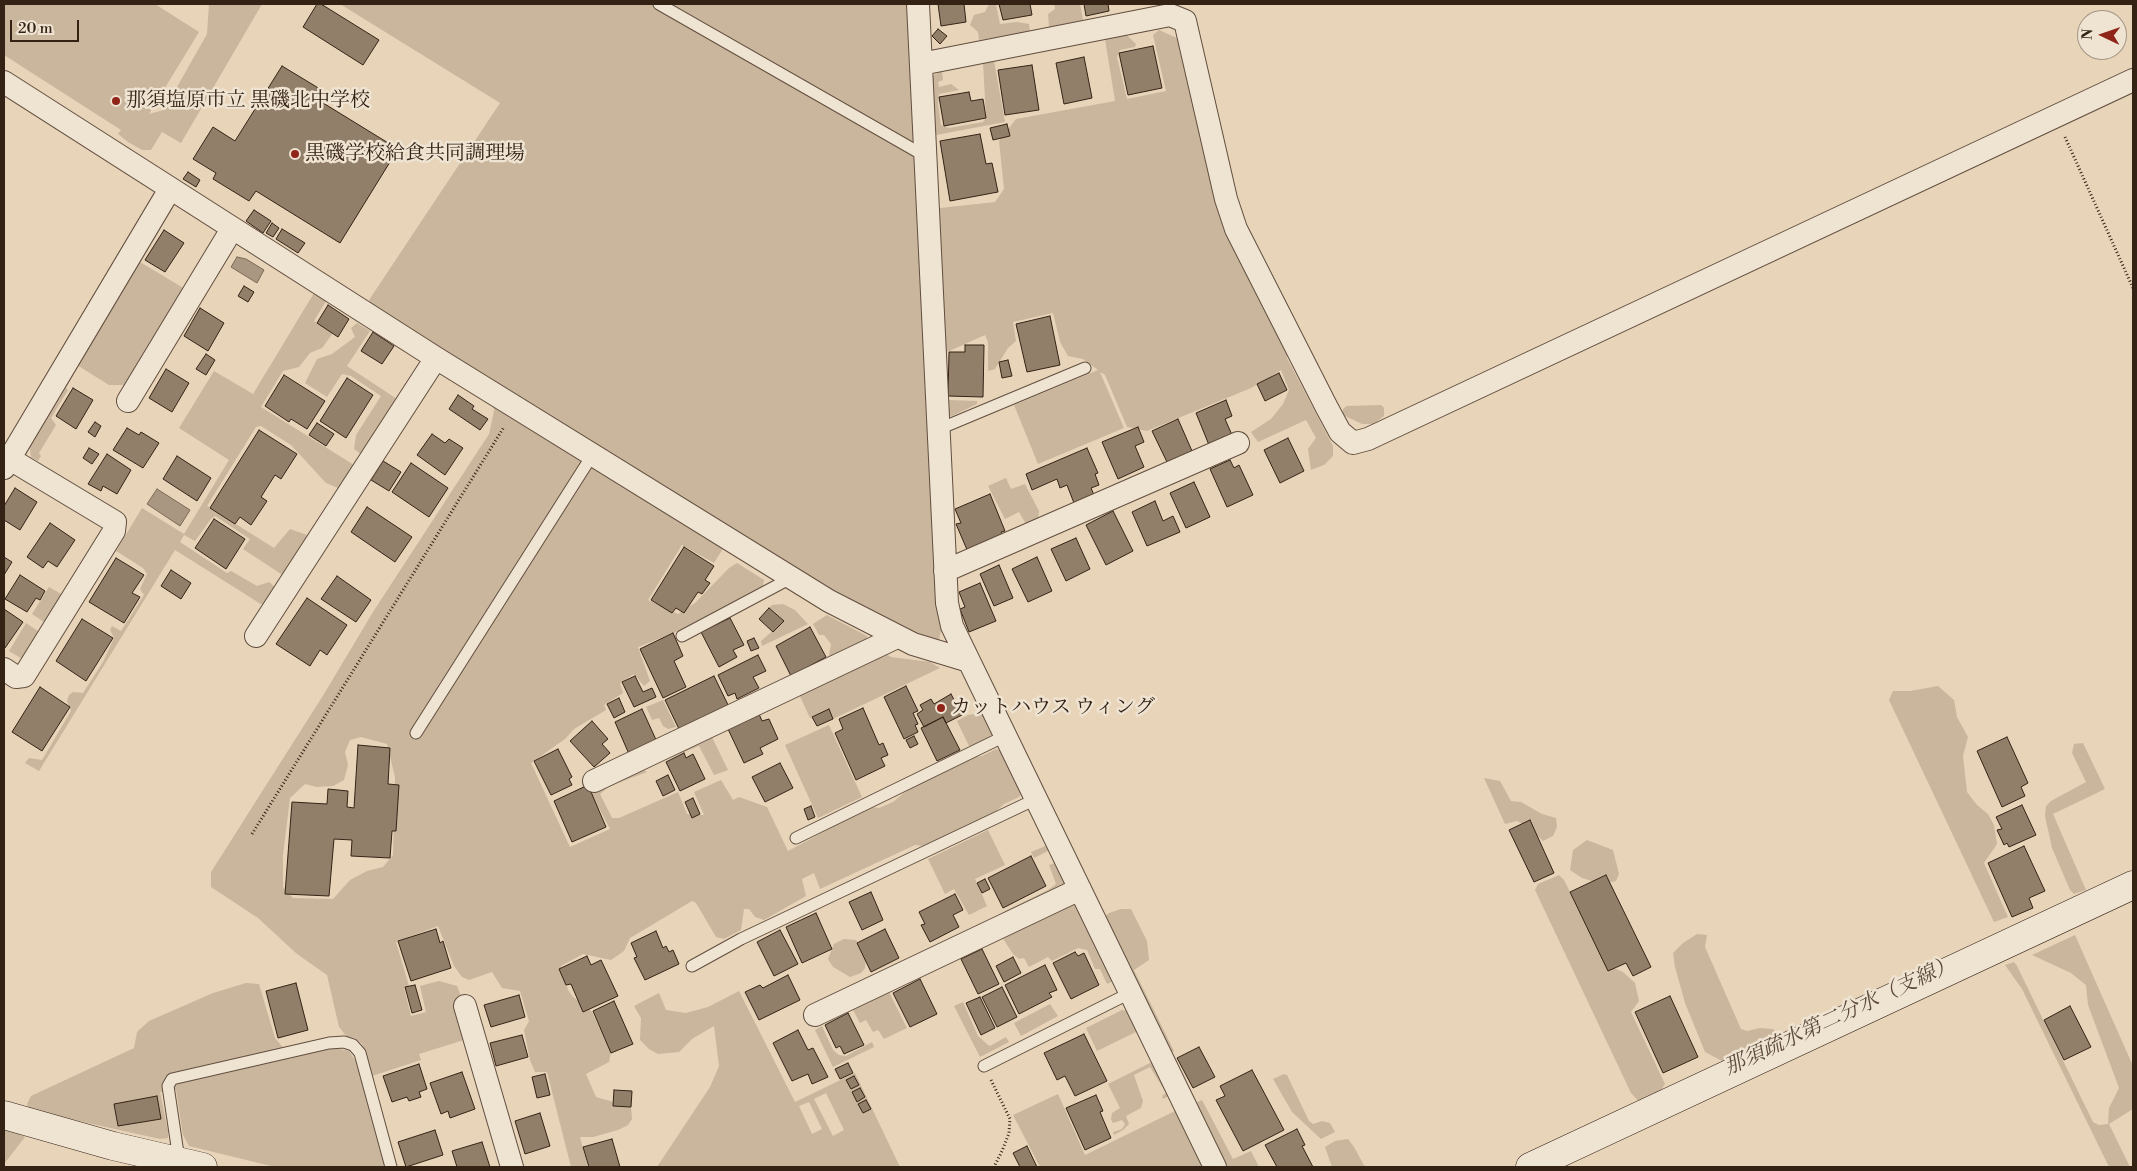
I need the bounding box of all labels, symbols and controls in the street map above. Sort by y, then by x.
scale bar [12,10,81,42]
north arrow [2077,10,2127,60]
text: 20 m [18,19,53,38]
text: N [2079,28,2097,40]
place label: 那須塩原市立 黒磯北中学校 [126,89,370,113]
marker: 那須塩原市立 黒磯北中学校 [110,95,122,107]
place label: 黒磯学校給食共同調理場 [305,142,525,166]
marker: 黒磯学校給食共同調理場 [289,148,301,160]
place label: カットハウス ウィング [951,696,1155,720]
marker: カットハウス ウィング [935,702,947,714]
water label: 那須疏水第二分水（支線） [1720,952,1960,1082]

